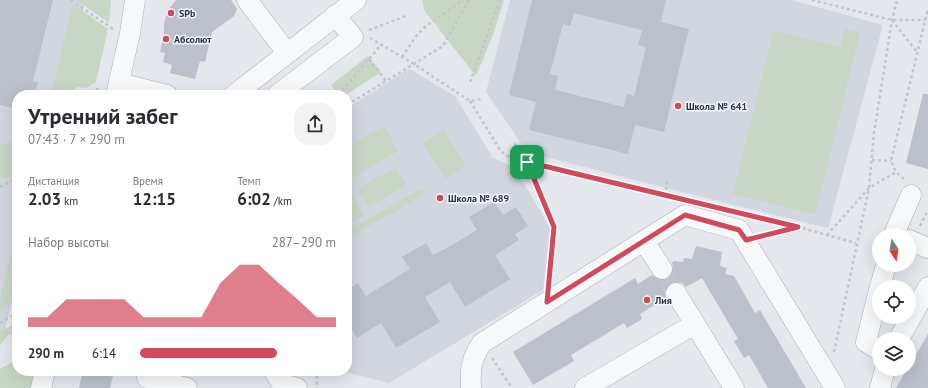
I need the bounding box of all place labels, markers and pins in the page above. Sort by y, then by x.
place label: SPb [179,7,196,20]
marker: SPb [166,8,176,18]
place label: Абсолют [174,33,212,46]
marker: Абсолют [161,34,171,44]
place label: Школа № 641 [686,100,747,113]
marker: Школа № 641 [673,101,683,111]
pin [510,145,544,179]
place label: Школа № 689 [448,192,510,205]
marker: Школа № 689 [435,193,445,203]
place label: Лия [654,294,672,307]
marker: Лия [642,295,652,305]

